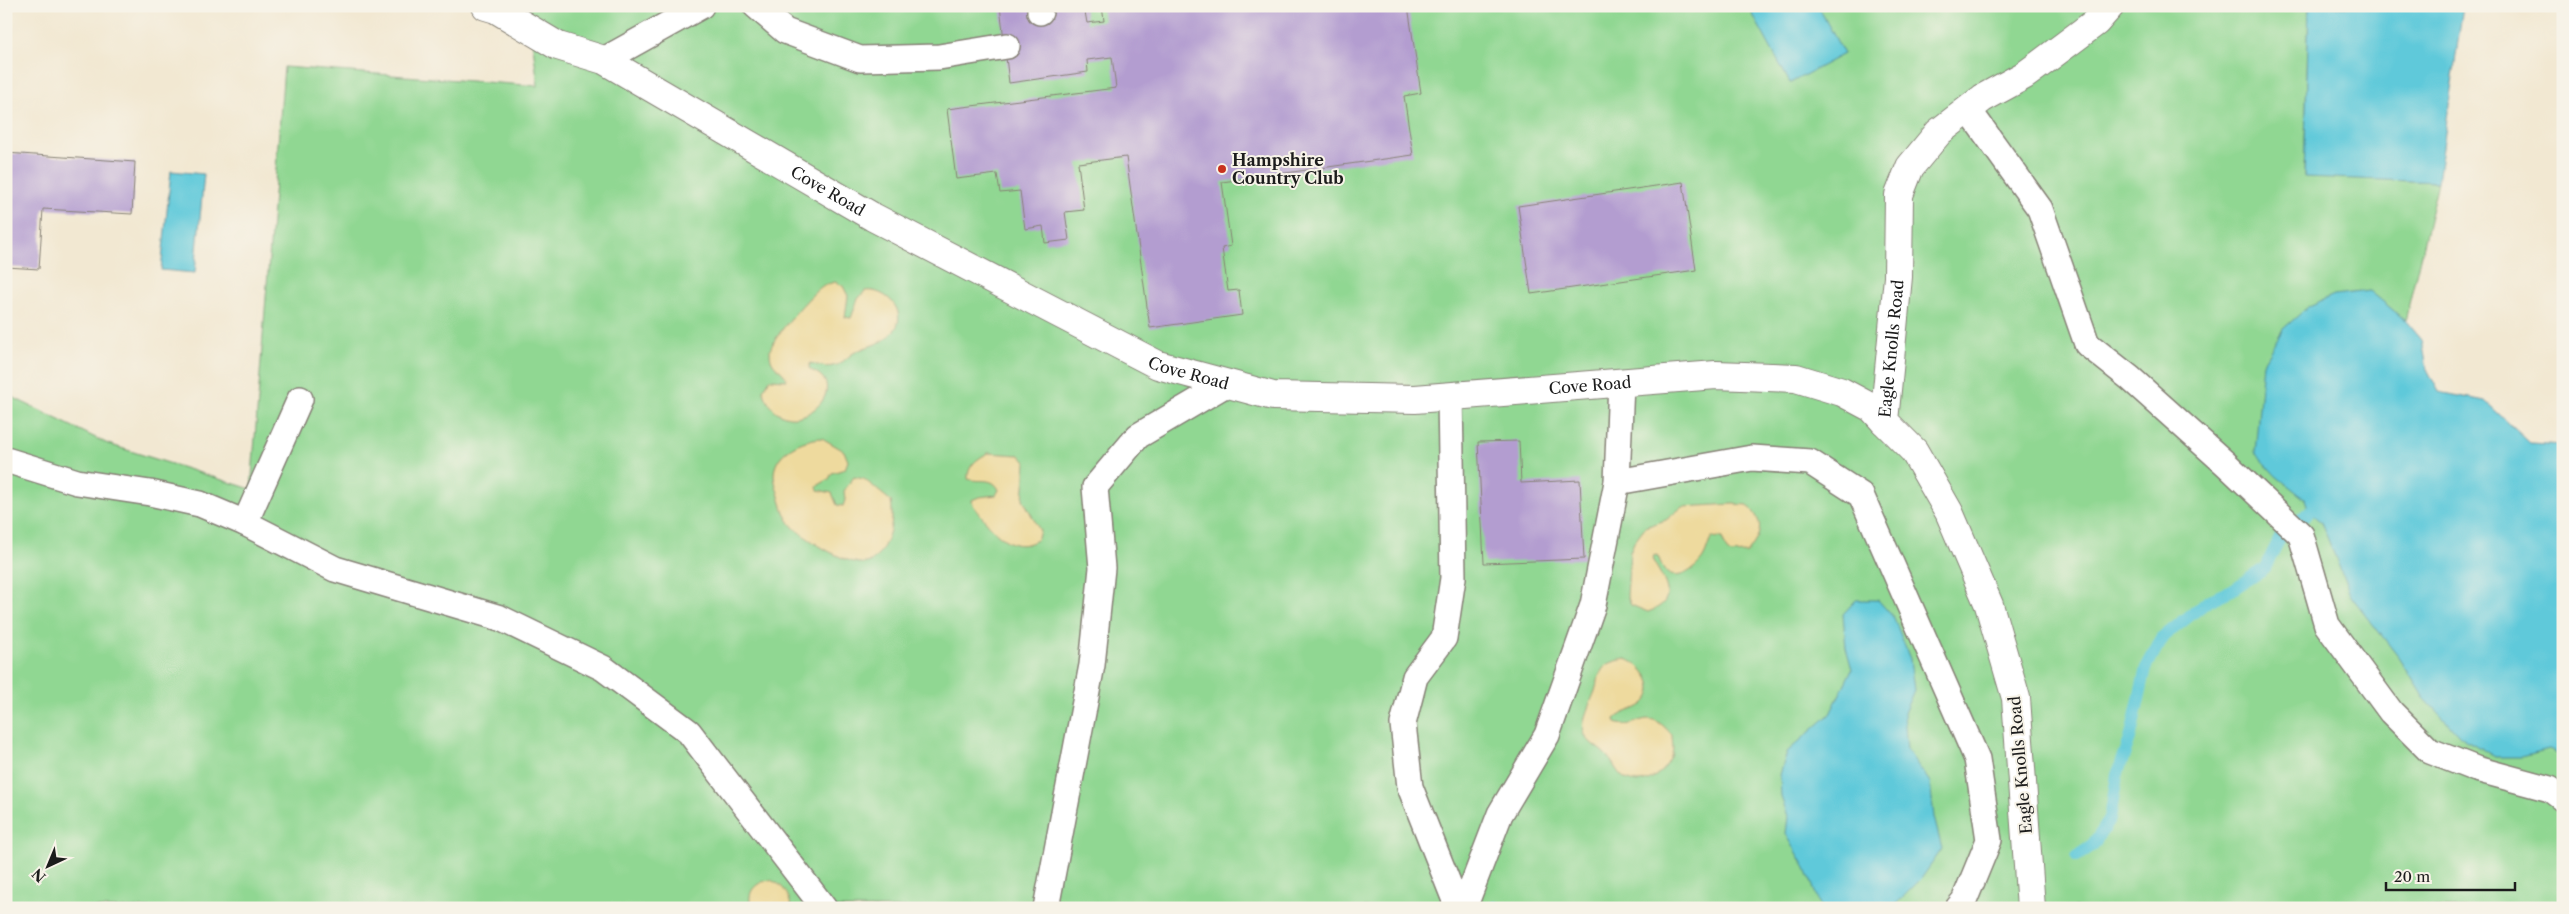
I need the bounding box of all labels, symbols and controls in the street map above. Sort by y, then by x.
place label: Hampshire Country Club [1232,150,1344,188]
street label: Cove Road [787,161,869,220]
marker: Hampshire Country Club [1216,163,1228,175]
street label: Eagle Knolls Road [1874,279,1908,419]
street label: Cove Road [1145,352,1231,394]
street label: Cove Road [1548,372,1632,398]
street label: Eagle Knolls Road [2004,695,2036,835]
north arrow [22,842,72,892]
scale bar [2386,859,2515,891]
text: N [28,865,50,886]
text: 20 m [2394,867,2430,886]

